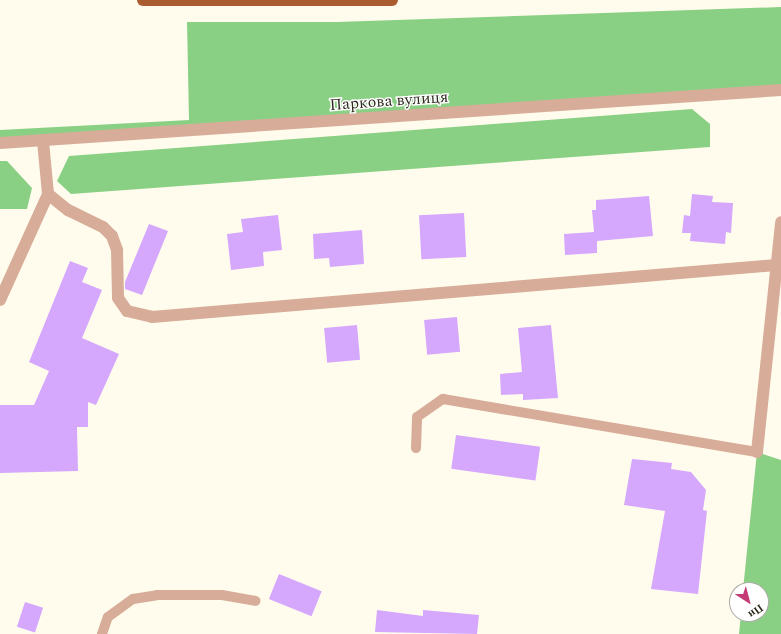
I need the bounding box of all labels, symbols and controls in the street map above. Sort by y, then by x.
street label: Паркова вулиця [329,87,449,115]
north arrow [729,582,769,622]
text: Пн [744,600,767,623]

